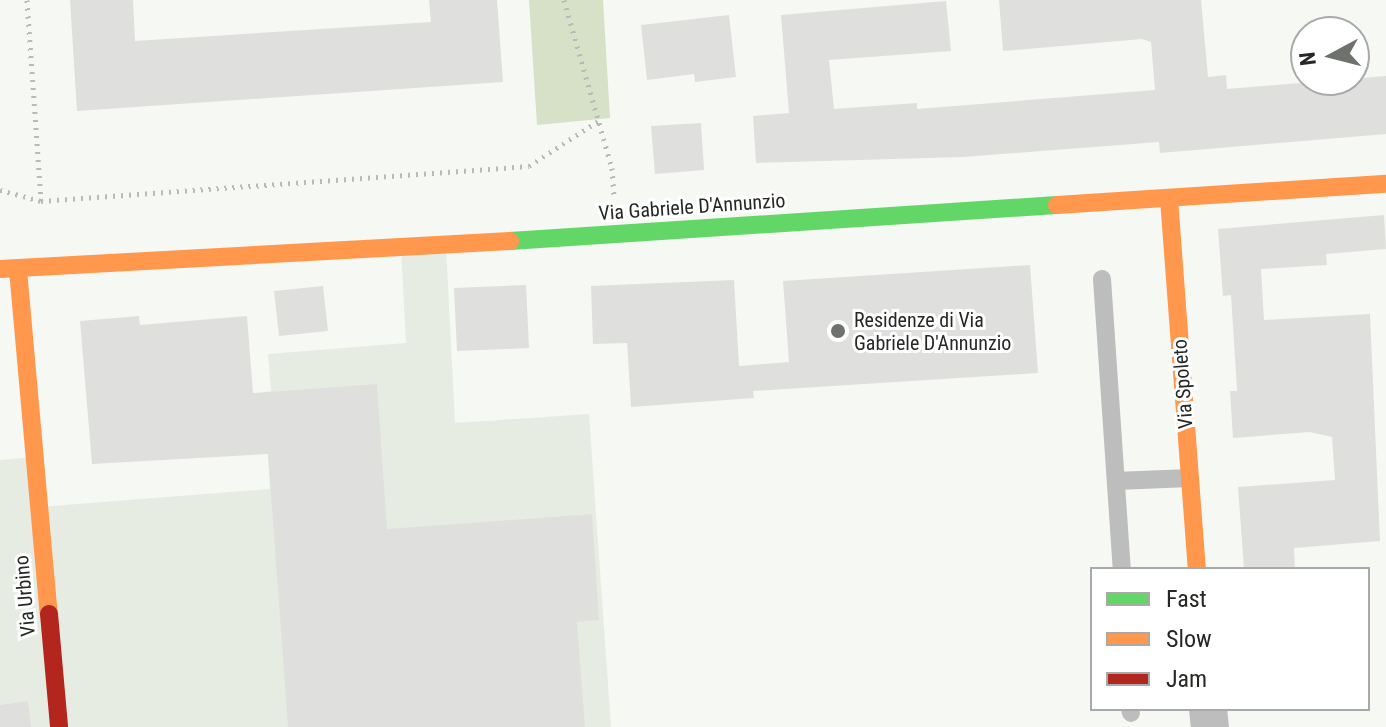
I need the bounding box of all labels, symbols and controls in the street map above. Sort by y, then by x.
north arrow [1290,16,1370,96]
text: N [1294,51,1321,67]
street label: Via Gabriele D'Annunzio [598,188,786,226]
place label: Residenze di Via Gabriele D'Annunzio [854,308,1011,355]
marker: Residenze di Via Gabriele D'Annunzio [829,322,847,340]
street label: Via Spoleto [1168,338,1198,430]
street label: Via Urbino [9,554,41,638]
legend [1090,567,1370,711]
text: Fast [1166,585,1207,613]
text: Slow [1166,625,1212,653]
text: Jam [1166,665,1207,693]

